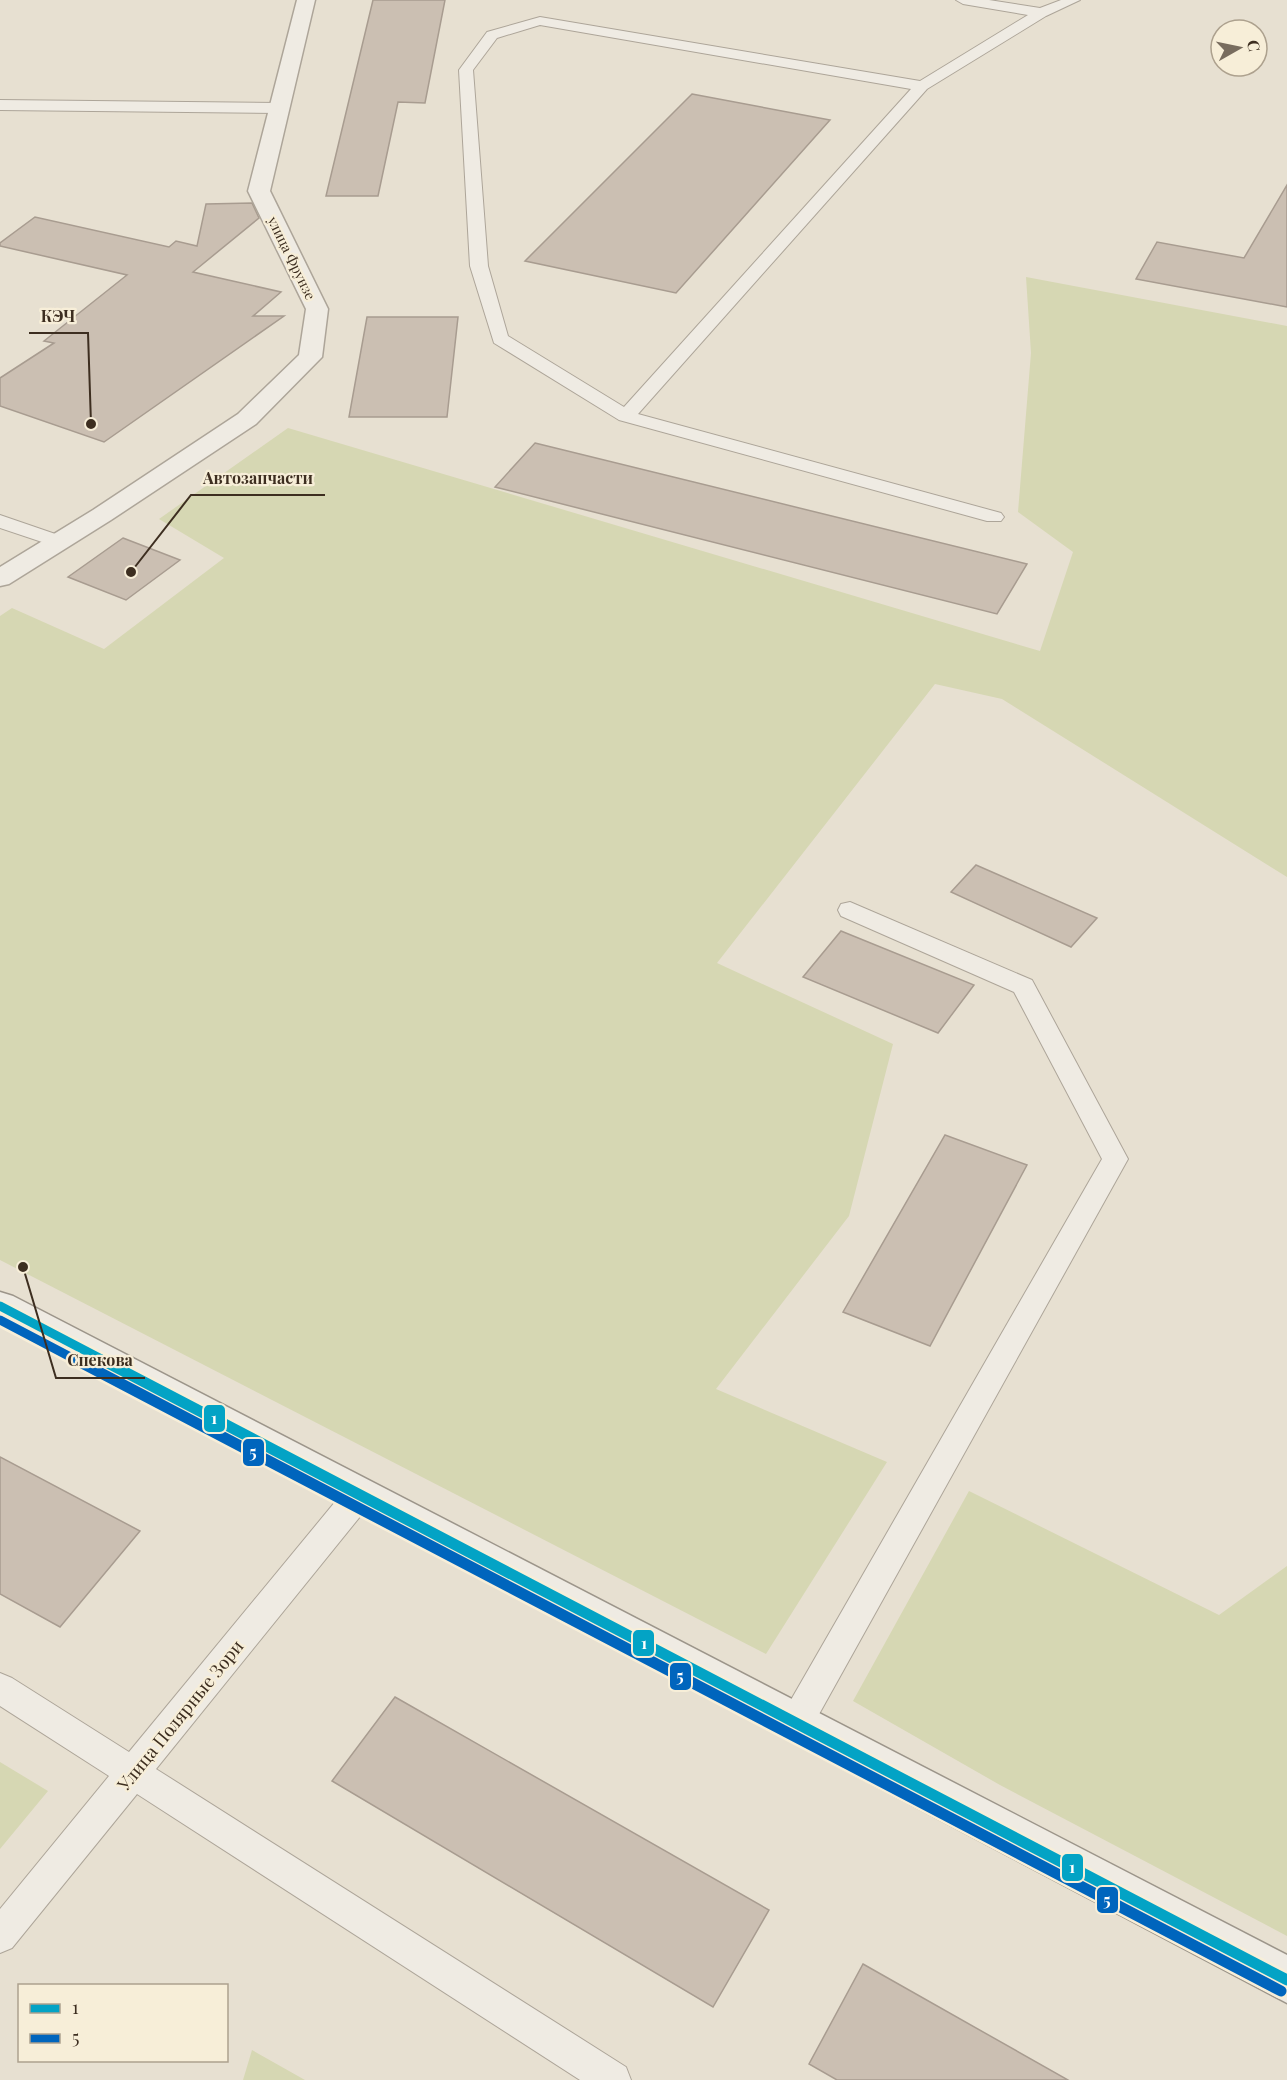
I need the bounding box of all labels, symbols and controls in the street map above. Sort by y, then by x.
north arrow [1209,18,1269,78]
text: С [1243,38,1266,53]
street label: улица Фрунзе [263,212,320,303]
callout: КЭЧ [29,299,88,333]
text: КЭЧ [41,305,75,326]
callout: Автозапчасти [191,461,325,495]
text: Автозапчасти [202,467,314,488]
callout: Спекова [56,1344,145,1378]
text: Спекова [67,1349,134,1370]
line badge: 1 [203,1404,226,1433]
text: 1 [211,1407,217,1428]
line badge: 5 [242,1438,265,1467]
text: 5 [249,1441,257,1462]
line badge: 1 [632,1629,655,1657]
text: 1 [641,1632,647,1653]
street label: Улица Полярные Зори [111,1634,248,1796]
line badge: 5 [669,1662,692,1691]
text: 5 [676,1665,684,1686]
line badge: 1 [1061,1853,1084,1882]
text: 1 [1069,1856,1075,1877]
line badge: 5 [1096,1886,1119,1914]
text: 5 [1103,1889,1111,1910]
legend [18,1984,228,2062]
text: 1 [72,1995,79,2019]
text: 5 [72,2025,79,2049]

